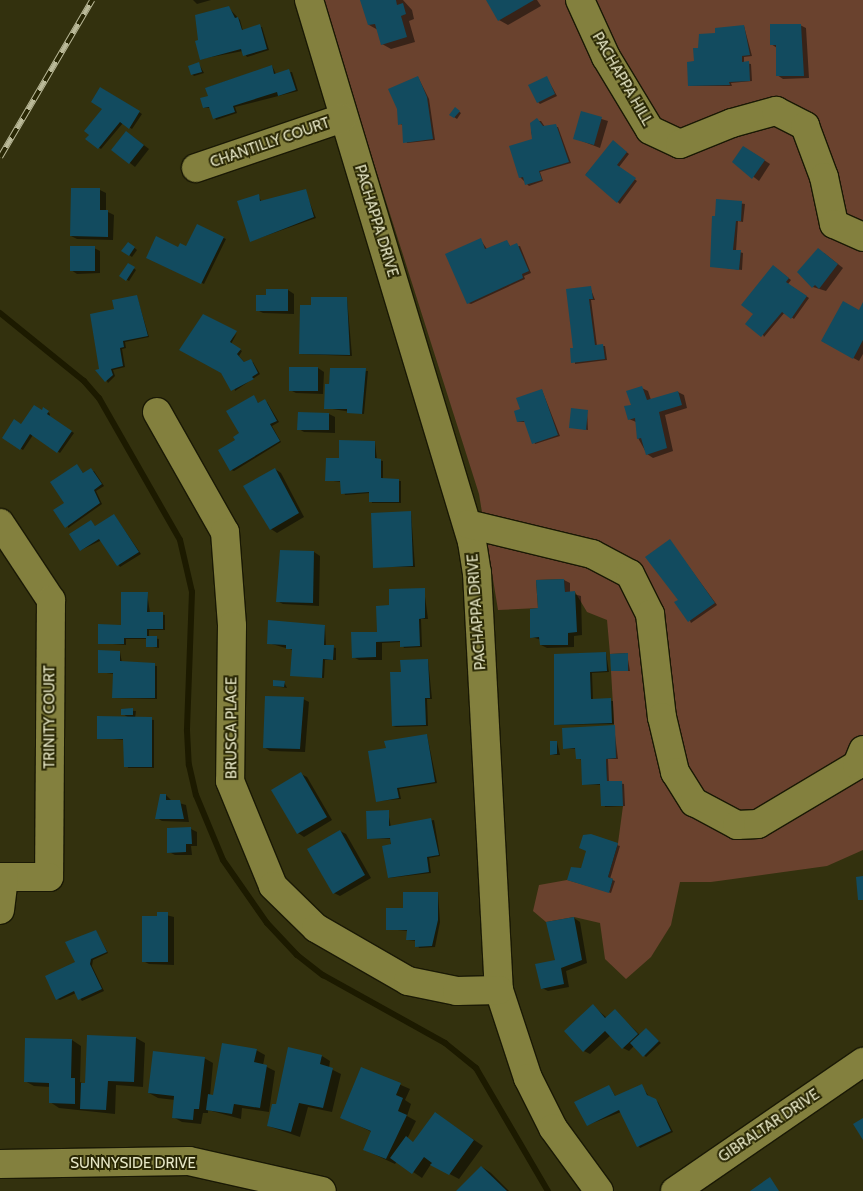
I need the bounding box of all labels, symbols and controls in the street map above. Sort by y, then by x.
street label: PACHAPPA HILL [588,29,656,129]
street label: CHANTILLY COURT [208,114,332,172]
street label: PACHAPPA DRIVE [350,163,402,279]
street label: PACHAPPA DRIVE [464,553,490,671]
street label: TRINITY COURT [41,665,59,769]
street label: BRUSCA PLACE [223,677,241,779]
street label: GIBRALTAR DRIVE [715,1086,823,1166]
street label: SUNNYSIDE DRIVE [70,1155,196,1173]

